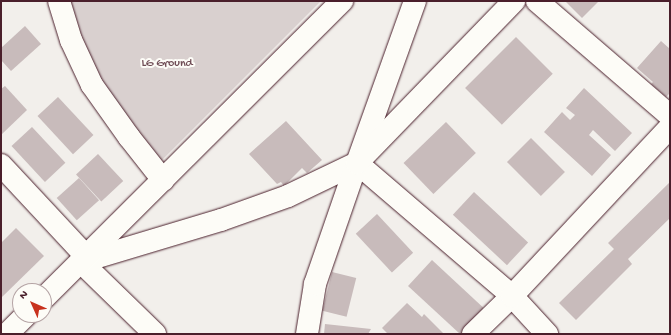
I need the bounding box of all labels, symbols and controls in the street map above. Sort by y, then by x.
park label: LG Ground [141,58,193,72]
north arrow [12,283,52,323]
text: N [17,288,31,302]

